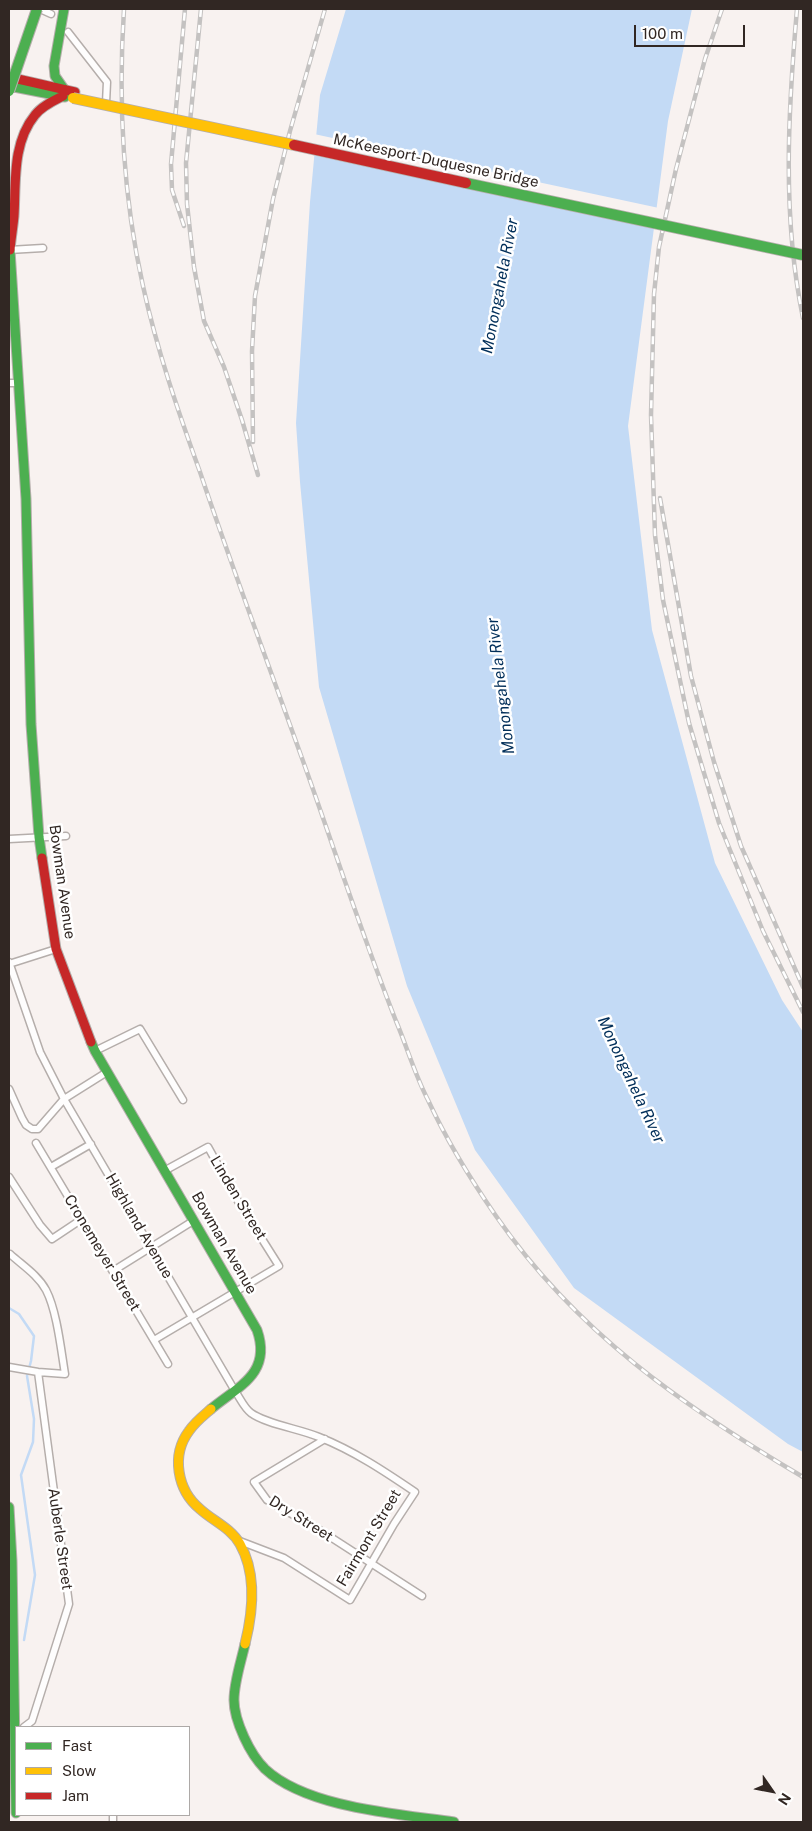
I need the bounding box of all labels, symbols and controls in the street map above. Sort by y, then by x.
scale bar [637,15,748,47]
text: 100 m [642,25,683,42]
street label: McKeesport-Duquesne Bridge [332,130,540,192]
water label: Monongahela River [477,217,523,355]
water label: Monongahela River [483,616,519,756]
street label: Bowman Avenue [45,824,79,940]
water label: Monongahela River [593,1013,669,1147]
street label: Linden Street [206,1153,270,1243]
street label: Highland Avenue [102,1170,176,1282]
street label: Bowman Avenue [187,1189,261,1297]
street label: Cronemeyer Street [60,1191,144,1315]
street label: Fairmont Street [333,1486,405,1590]
street label: Auberle Street [44,1487,76,1591]
street label: Dry Street [266,1492,336,1546]
legend [15,1726,190,1816]
text: Fast [62,1737,92,1754]
text: Slow [62,1762,96,1779]
north arrow [747,1766,797,1816]
text: Jam [62,1787,89,1804]
text: N [775,1790,794,1808]

